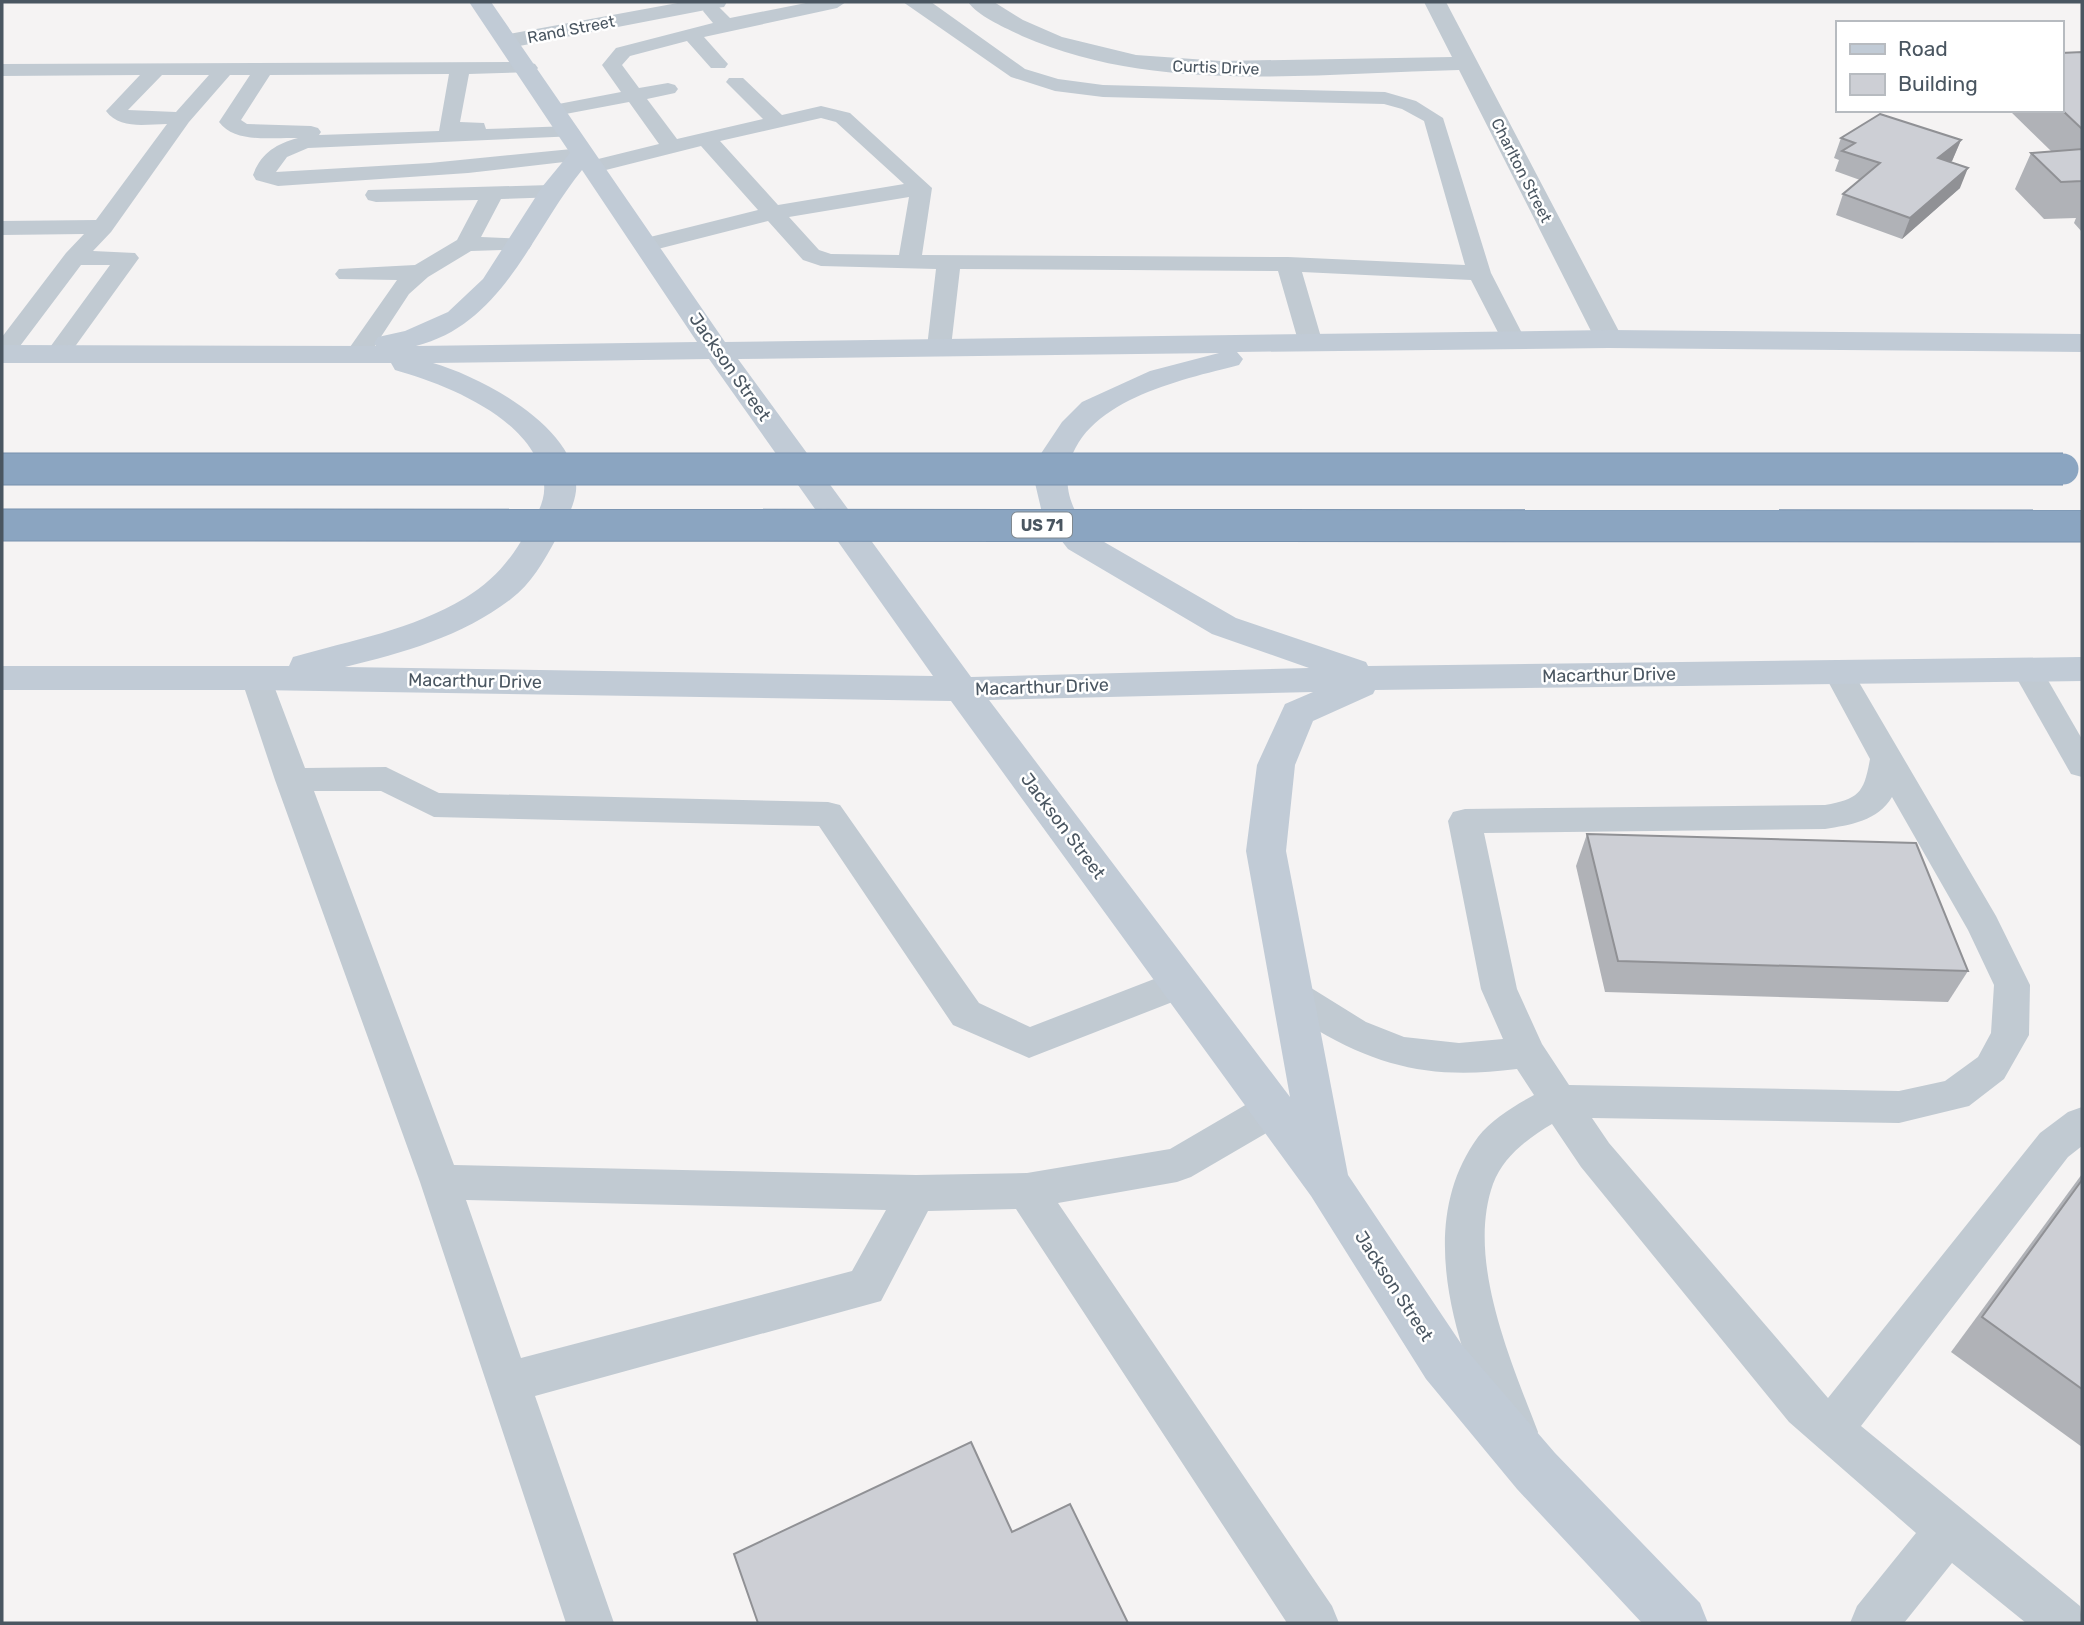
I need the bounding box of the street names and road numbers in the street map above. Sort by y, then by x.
street label: Rand Street [526,12,616,47]
street label: Curtis Drive [1172,56,1260,79]
street label: Charlton Street [1487,115,1556,226]
street label: Jackson Street [685,309,775,425]
road number: US 71 [1012,512,1072,538]
street label: Macarthur Drive [1542,663,1676,687]
street label: Macarthur Drive [408,669,542,693]
street label: Macarthur Drive [975,674,1109,700]
street label: Jackson Street [1016,769,1110,883]
street label: Jackson Street [1350,1227,1438,1345]

